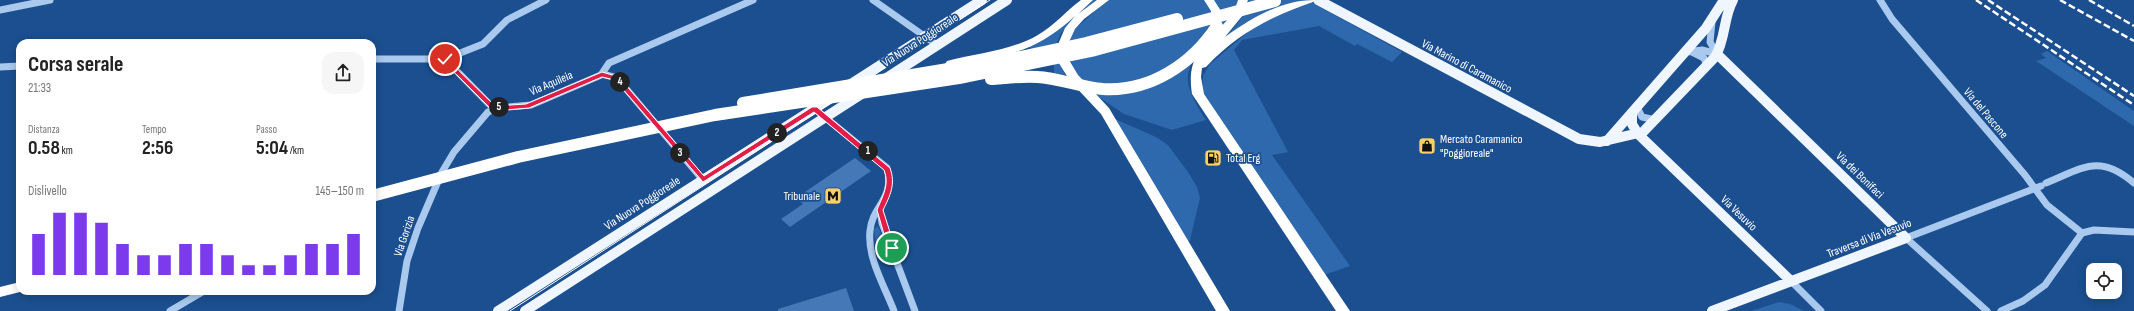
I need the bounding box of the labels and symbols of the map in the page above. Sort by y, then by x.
street label: Via Nuova Poggioreale [879,10,961,71]
street label: Via Marino di Caramanico [1419,36,1515,97]
pin [428,42,462,76]
street label: Via Aquileia [527,67,575,99]
pin: 4 [610,72,630,92]
street label: Via del Pascone [1960,85,2011,142]
pin: 5 [489,97,509,117]
pin: 2 [767,123,787,143]
place label: Mercato Caramanico "Poggioreale" [1440,132,1522,161]
shop icon: Mercato Caramanico "Poggioreale" [1417,136,1437,156]
pin: 1 [858,141,878,161]
pin: 3 [670,143,690,163]
fuel station icon: Total Erg [1203,148,1223,168]
street label: Via dei Bonifaci [1833,149,1887,202]
place label: Total Erg [1226,151,1260,166]
street label: Via Nuova Poggioreale [601,173,683,234]
metro station icon: Tribunale [823,186,843,206]
place label: Tribunale [784,189,820,204]
street label: Via Vesuvio [1717,192,1760,234]
street label: Via Gorizia [391,214,419,258]
street label: Traversa di Via Vesuvio [1825,215,1914,262]
pin [875,231,909,265]

